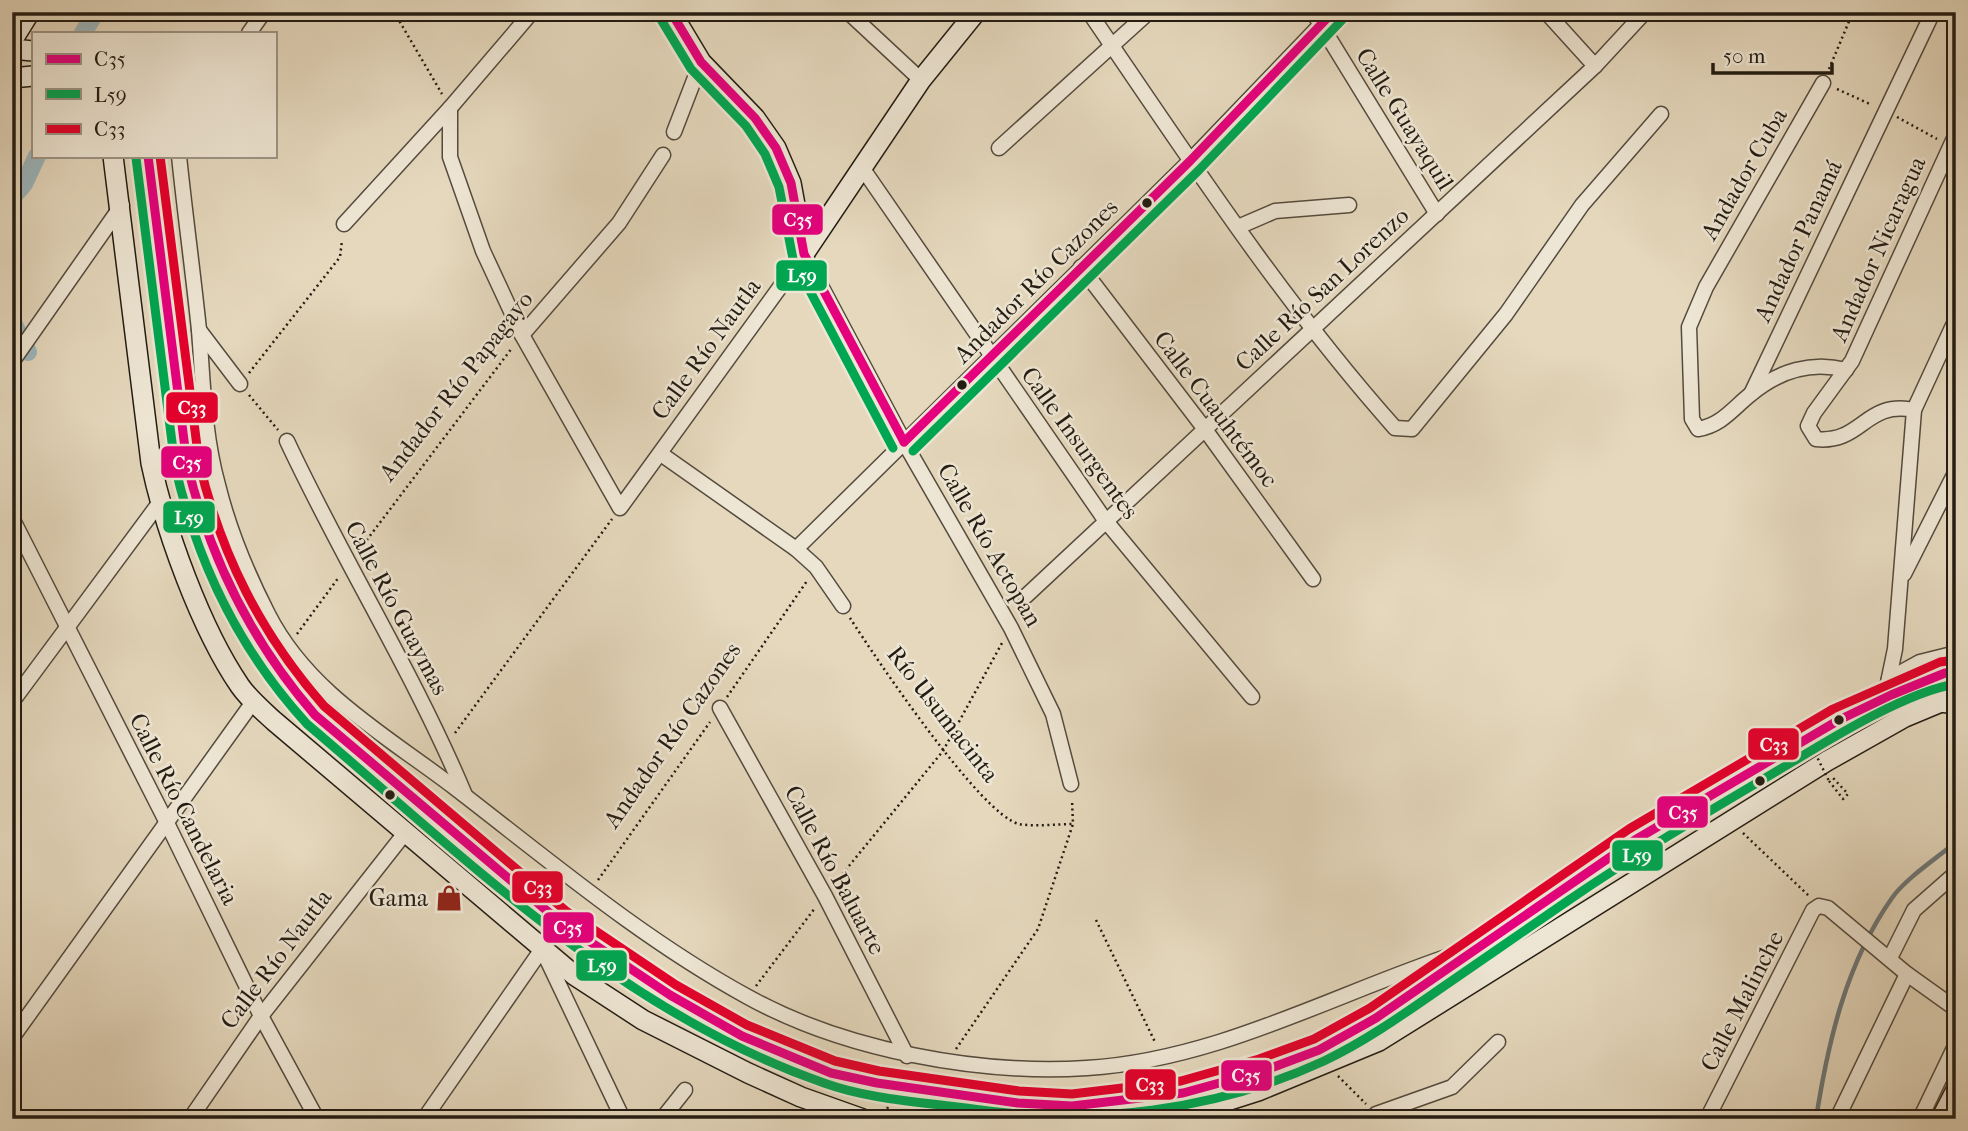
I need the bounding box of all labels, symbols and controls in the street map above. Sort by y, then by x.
legend [32,32,276,158]
scale bar [1713,32,1832,76]
street label: Calle Guayaquil [1350,43,1460,195]
text: 50 m [1723,44,1766,68]
text: C35 [94,47,126,71]
text: L59 [94,83,127,107]
street label: Andador Cuba [1695,102,1793,246]
text: C33 [94,117,125,141]
street label: Andador Nicaragua [1824,151,1932,347]
street label: Andador Panamá [1748,155,1848,327]
street label: Andador Río Cazones [948,193,1124,369]
unlabelled marker [1140,196,1154,210]
street label: Calle Río San Lorenzo [1230,201,1414,377]
line badge: C35 [771,203,824,236]
text: C35 [784,209,812,231]
line badge: L59 [775,259,828,292]
text: L59 [787,265,817,287]
street label: Calle Río Nautla [645,272,767,425]
street label: Andador Río Papagayo [373,286,539,487]
street label: Calle Cuauhtémoc [1148,325,1284,493]
street label: Calle Insurgentes [1015,362,1145,525]
unlabelled marker [955,378,969,392]
line badge: C33 [165,391,219,424]
text: C33 [178,397,206,419]
line badge: C35 [160,445,213,479]
text: C35 [173,452,201,474]
street label: Calle Río Actopan [932,458,1048,632]
line badge: L59 [162,500,216,534]
text: L59 [174,507,204,529]
street label: Calle Río Guaymas [339,516,455,700]
street label: Andador Río Cazones [597,637,747,834]
street label: Río Usumacinta [881,640,1005,788]
street label: Calle Río Candelaria [124,709,245,910]
unlabelled marker [1832,713,1846,727]
line badge: C33 [1747,727,1800,761]
text: C33 [1760,734,1788,756]
unlabelled marker [1753,774,1767,788]
street label: Calle Río Baluarte [779,781,891,960]
unlabelled marker [383,788,397,802]
line badge: C35 [1656,795,1709,829]
text: C35 [1669,802,1697,824]
line badge: L59 [1611,839,1664,872]
text: L59 [1622,845,1652,867]
line badge: C33 [511,870,564,904]
text: C33 [524,877,552,899]
street label: Calle Río Nautla [214,883,338,1034]
shop icon: Gama [434,883,464,913]
place label: Gama [369,884,429,912]
line badge: C35 [542,911,595,944]
text: C35 [554,917,582,939]
street label: Calle Malinche [1695,926,1789,1076]
line badge: L59 [575,949,628,982]
text: L59 [587,955,617,977]
line badge: C35 [1220,1059,1273,1092]
text: C35 [1232,1065,1260,1087]
line badge: C33 [1124,1068,1177,1101]
text: C33 [1136,1074,1164,1096]

